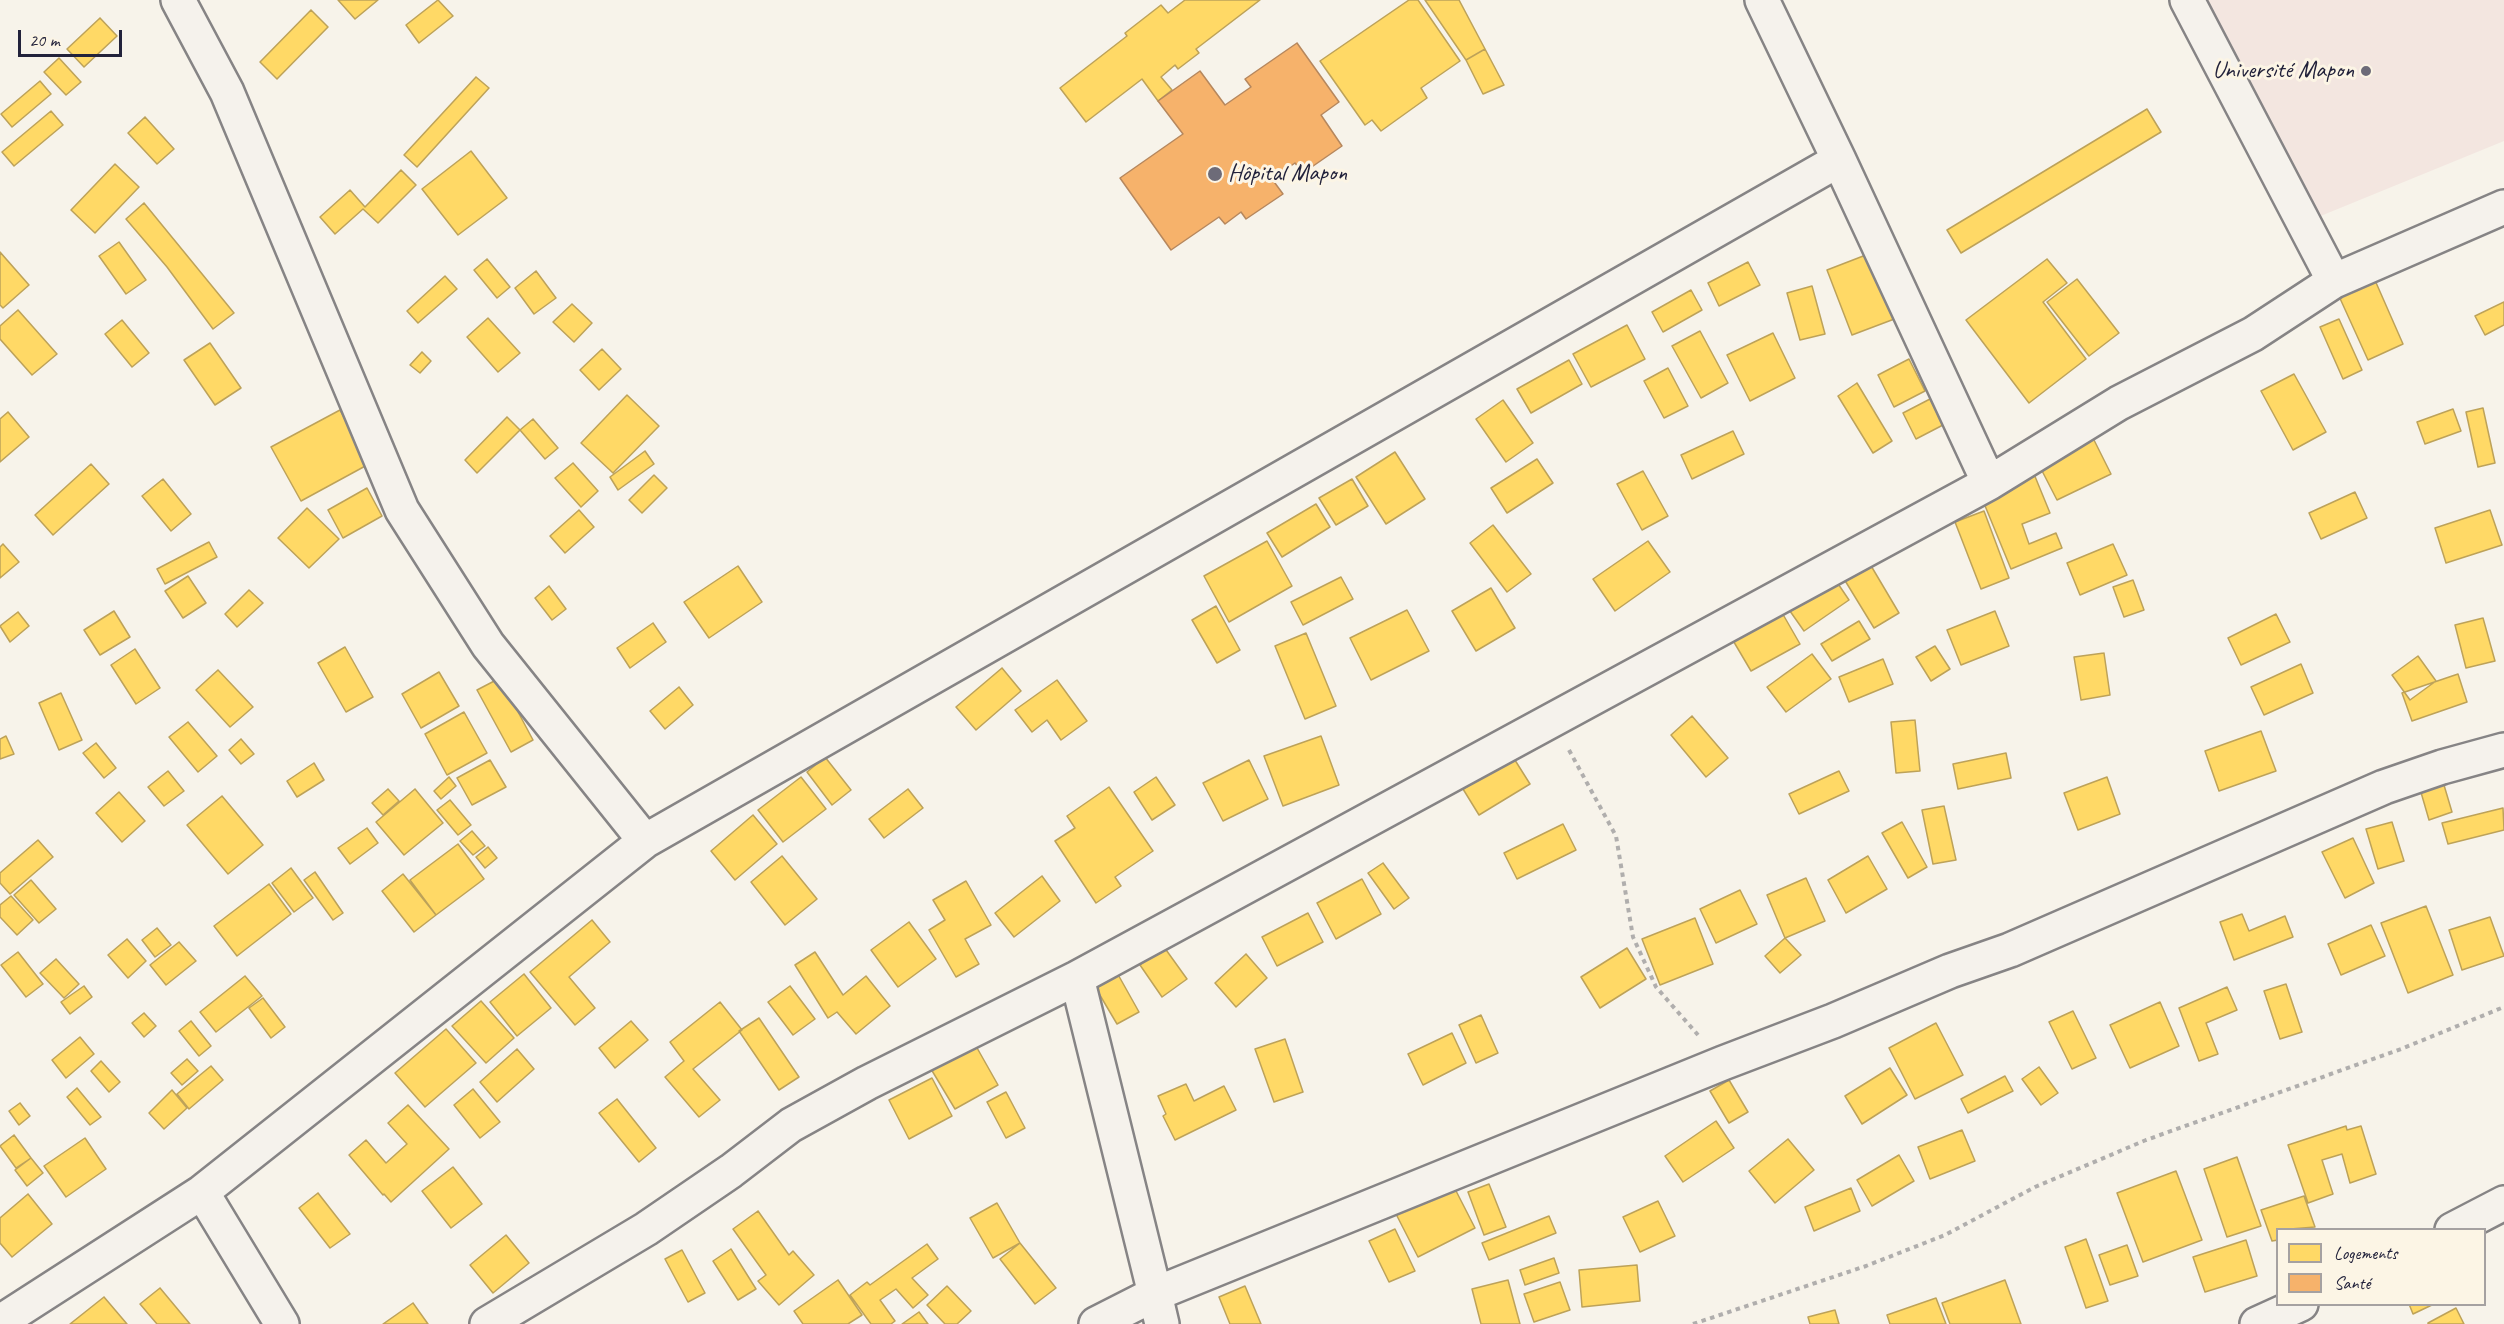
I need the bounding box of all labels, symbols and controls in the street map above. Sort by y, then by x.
scale bar [21,18,124,56]
text: 20 m [29,29,60,51]
place label: Université Mapon [2212,57,2354,85]
marker: Université Mapon [2359,64,2373,78]
place label: Hôpital Mapon [1228,160,1347,188]
marker: Hôpital Mapon [1206,165,1224,183]
legend [2276,1228,2486,1306]
text: Logements [2334,1242,2397,1264]
text: Santé [2334,1272,2370,1294]

